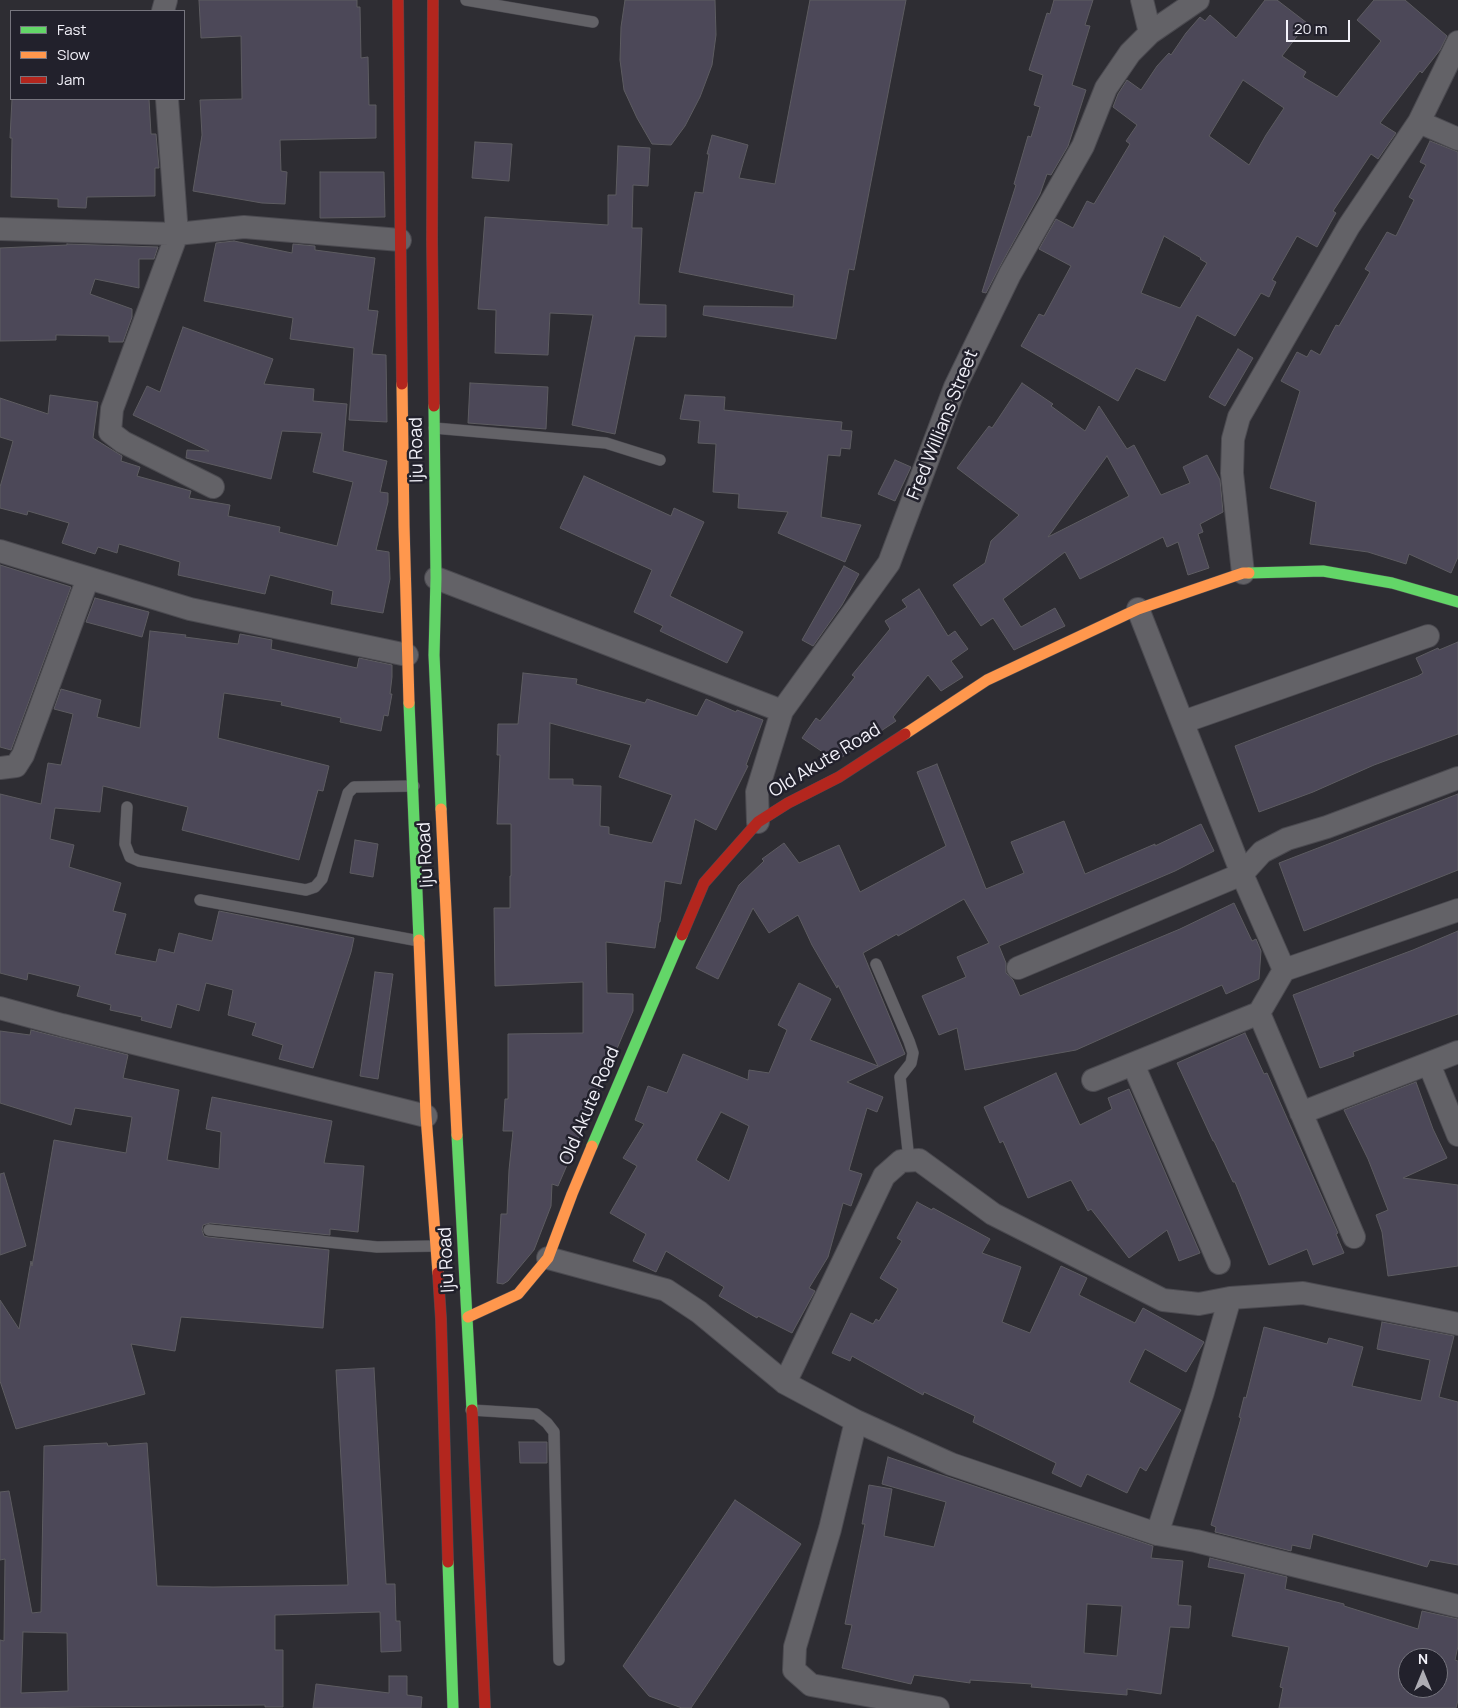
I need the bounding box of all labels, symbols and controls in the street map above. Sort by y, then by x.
legend [10,10,185,100]
scale bar [1288,10,1352,42]
text: 20 m [1294,18,1327,39]
text: Fast [57,19,86,40]
text: Slow [57,44,90,65]
text: Jam [57,69,85,90]
street label: Fred Willians Street [903,347,983,503]
street label: Iju Road [406,417,428,483]
street label: Old Akute Road [765,719,885,803]
street label: Iju Road [413,822,439,888]
street label: Old Akute Road [555,1044,625,1168]
street label: Iju Road [434,1227,460,1293]
north arrow [1398,1648,1448,1698]
text: N [1418,1649,1428,1668]

